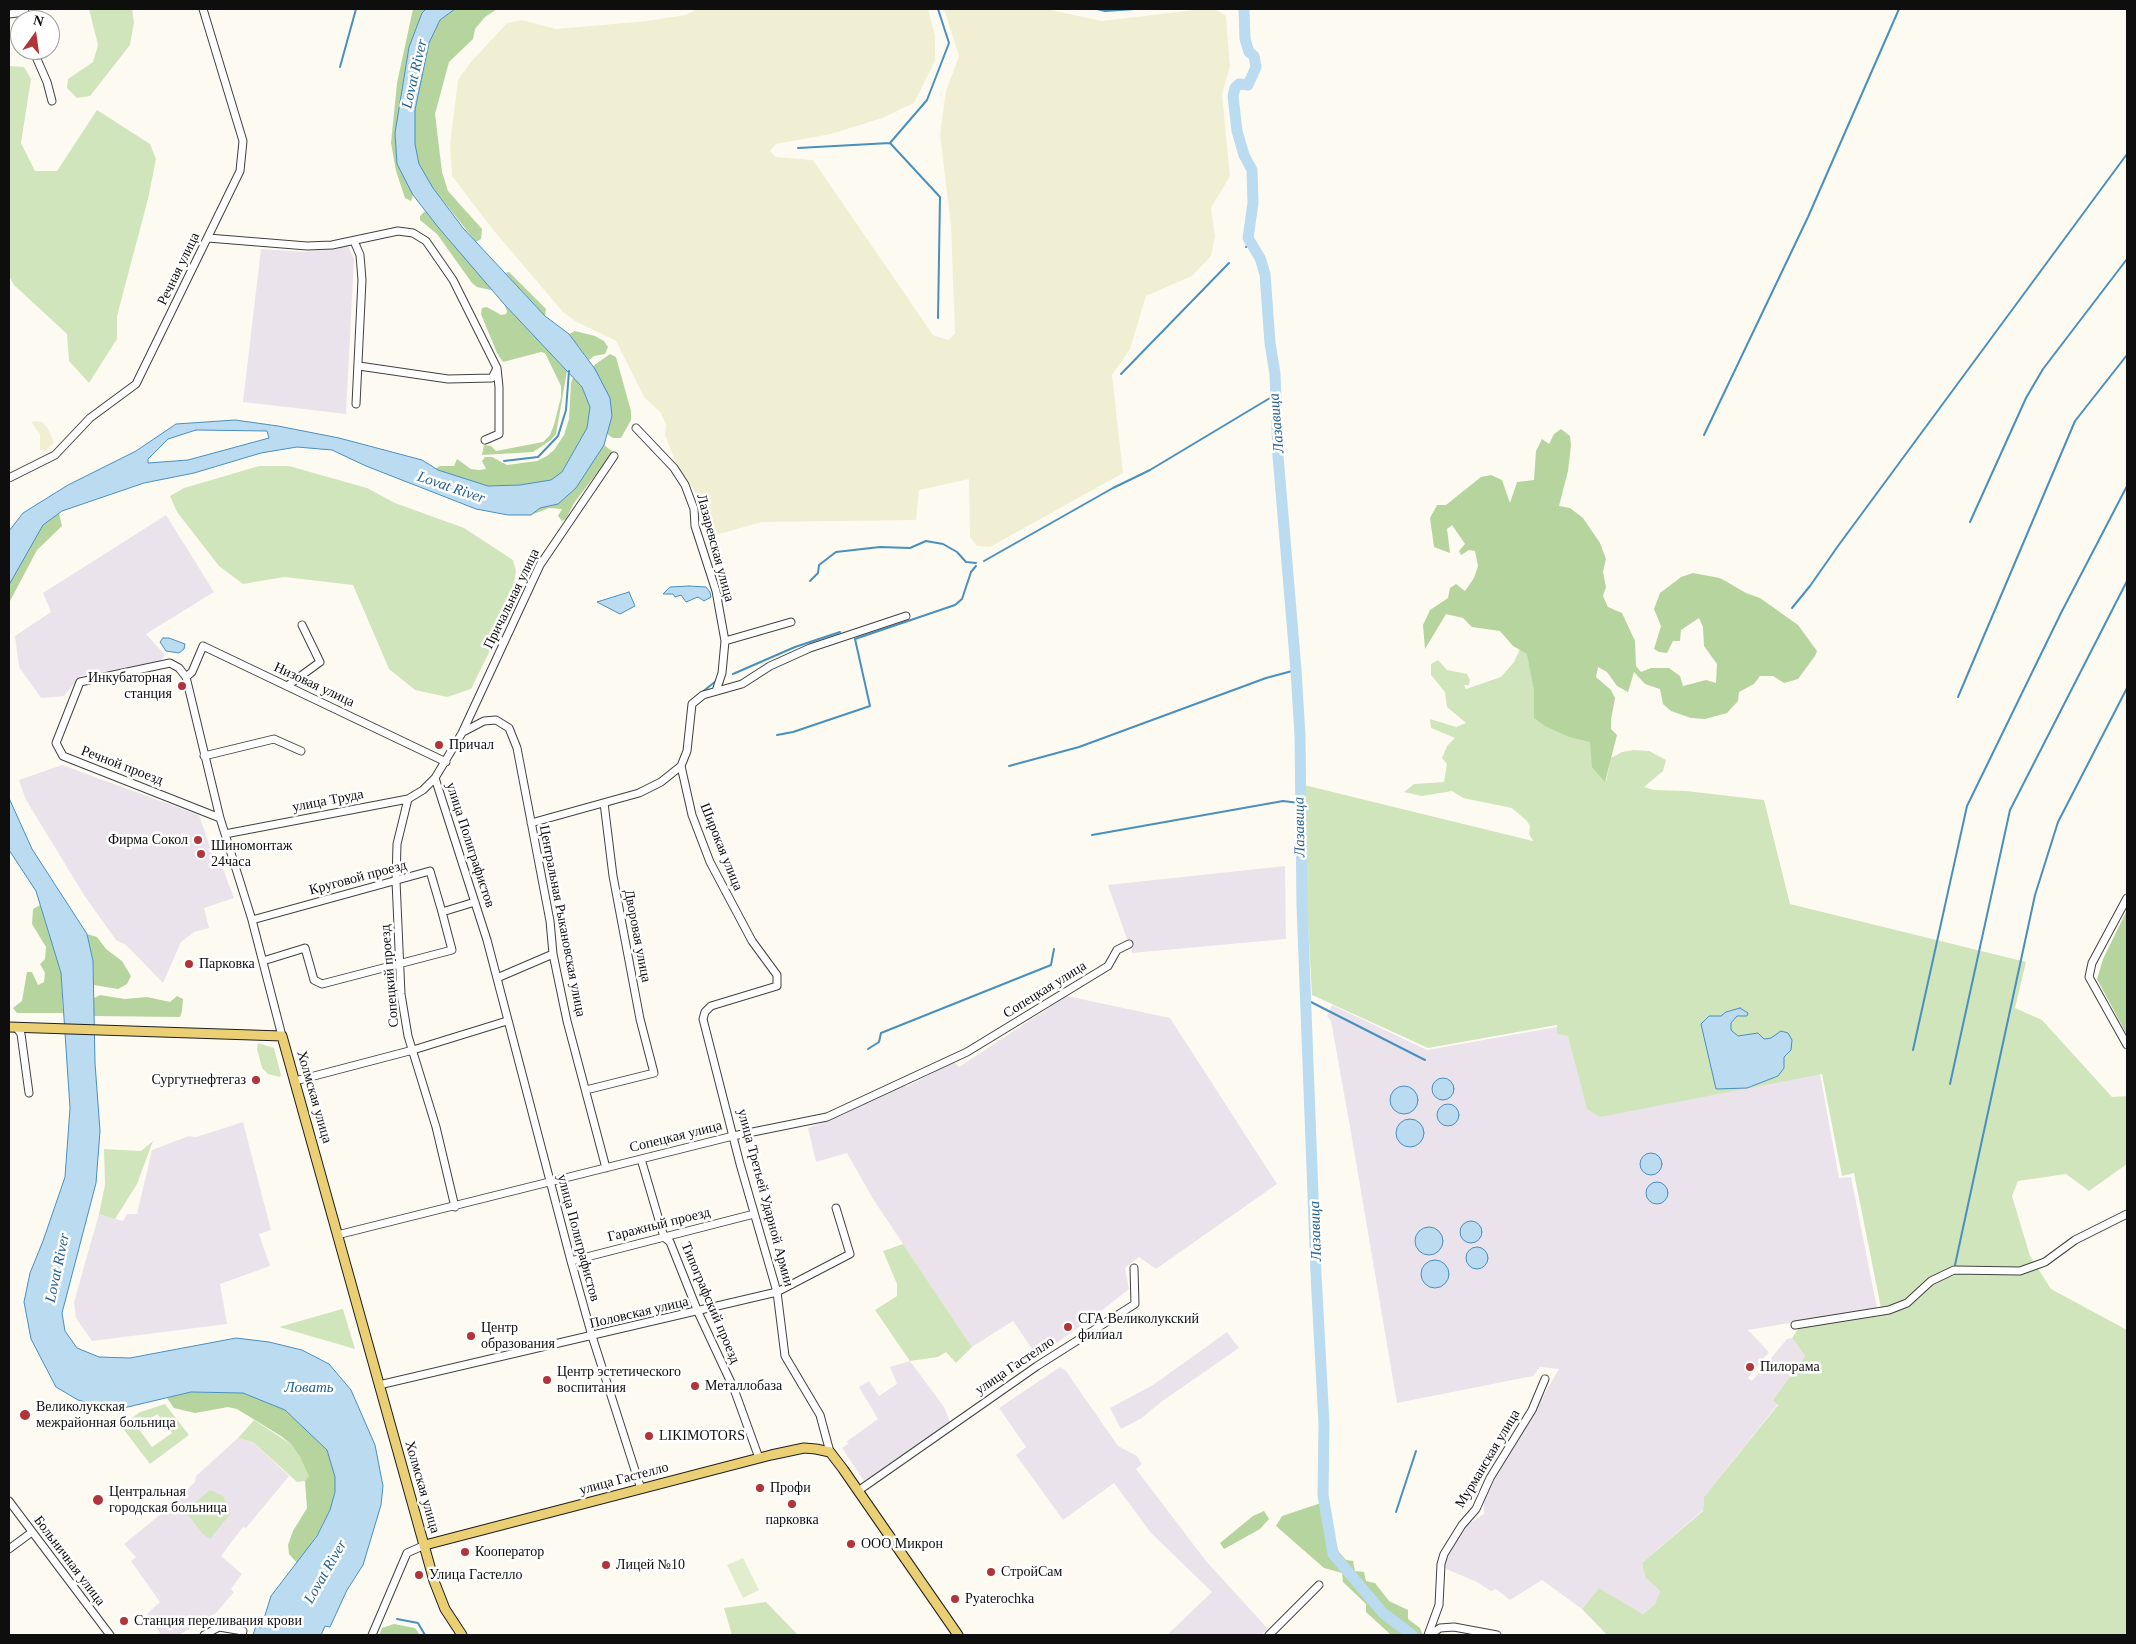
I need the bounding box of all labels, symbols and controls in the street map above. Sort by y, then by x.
north arrow [10,10,60,60]
text: N [32,12,45,29]
water label: Lovat River [398,38,432,110]
street label: Речная улица [154,230,204,308]
water label: Лазавица [1265,392,1289,454]
water label: Lovat River [415,468,487,508]
street label: Лазаревская улица [693,492,737,604]
street label: Причальная улица [480,546,544,652]
street label: Низовая улица [271,659,357,711]
place label: Инкубаторная станция [88,670,172,702]
marker: Инкубаторная станция [176,680,188,692]
place label: Причал [449,737,494,753]
marker: Причал [433,739,445,751]
street label: Речной проезд [79,743,165,789]
street label: улица Полиграфистов [442,780,498,910]
street label: улица Труда [291,786,365,816]
water label: Лазавица [1290,797,1310,857]
street label: Широкая улица [696,801,746,893]
street label: Центральная Рыкановская улица [535,824,589,1018]
place label: Фирма Сокол [108,832,188,848]
marker: Фирма Сокол [192,834,204,846]
place label: Шиномонтаж 24часа [211,838,292,870]
marker: Шиномонтаж 24часа [195,848,207,860]
street label: Круговой проезд [307,857,409,899]
street label: Дворовая улица [620,888,654,984]
street label: Сопецкий проезд [377,924,403,1028]
place label: Парковка [199,956,255,972]
marker: Парковка [183,958,195,970]
street label: Сопецкая улица [1000,958,1090,1022]
street label: Холмская улица [293,1049,335,1145]
place label: Сургутнефтегаз [151,1072,246,1088]
marker: Сургутнефтегаз [250,1074,262,1086]
street label: улица Третьей Ударной Армии [733,1107,797,1289]
street label: Сопецкая улица [628,1117,724,1157]
street label: улица Полиграфистов [553,1173,603,1303]
water label: Лазавица [1306,1201,1326,1261]
street label: Гаражный проезд [606,1204,712,1246]
water label: Lovat River [42,1232,74,1304]
street label: Типографский проезд [677,1240,743,1366]
street label: Половская улица [588,1293,690,1333]
place label: СГА Великолукский филиал [1078,1311,1199,1344]
place label: Центр образования [481,1320,555,1352]
marker: СГА Великолукский филиал [1062,1321,1074,1333]
marker: Центр образования [465,1330,477,1342]
street label: улица Гастелло [972,1333,1058,1399]
place label: Пилорама [1760,1359,1820,1375]
marker: Пилорама [1744,1361,1756,1373]
place label: Центр эстетического воспитания [557,1364,681,1396]
marker: Центр эстетического воспитания [541,1374,553,1386]
place label: Металлобаза [705,1378,782,1394]
water label: Ловать [284,1379,334,1397]
marker: Металлобаза [689,1380,701,1392]
place label: Великолукская межрайонная больница [36,1399,176,1431]
street label: Мурманская улица [1452,1407,1524,1511]
marker: Великолукская межрайонная больница [18,1408,32,1422]
place label: LIKIMOTORS [659,1428,745,1444]
marker: LIKIMOTORS [643,1430,655,1442]
street label: Холмская улица [401,1439,443,1535]
street label: улица Гастелло [578,1459,670,1499]
place label: Профи [770,1480,811,1496]
marker: Профи [754,1482,766,1494]
place label: Центральная городская больница [109,1484,227,1516]
marker: Центральная городская больница [91,1493,105,1507]
marker: парковка [786,1498,798,1510]
place label: парковка [765,1512,819,1528]
street label: Больничная улица [30,1513,108,1609]
place label: ООО Микрон [861,1536,943,1552]
water label: Lovat River [301,1537,351,1607]
marker: ООО Микрон [845,1538,857,1550]
place label: Кооператор [475,1544,544,1560]
marker: Кооператор [459,1546,471,1558]
place label: Лицей №10 [616,1557,685,1573]
marker: Лицей №10 [600,1559,612,1571]
place label: СтройСам [1001,1564,1062,1580]
marker: СтройСам [985,1566,997,1578]
place label: Улица Гастелло [429,1567,522,1583]
marker: Улица Гастелло [413,1569,425,1581]
place label: Pyaterochka [965,1591,1034,1607]
marker: Pyaterochka [949,1593,961,1605]
place label: Станция переливания крови [134,1613,302,1629]
marker: Станция переливания крови [118,1615,130,1627]

